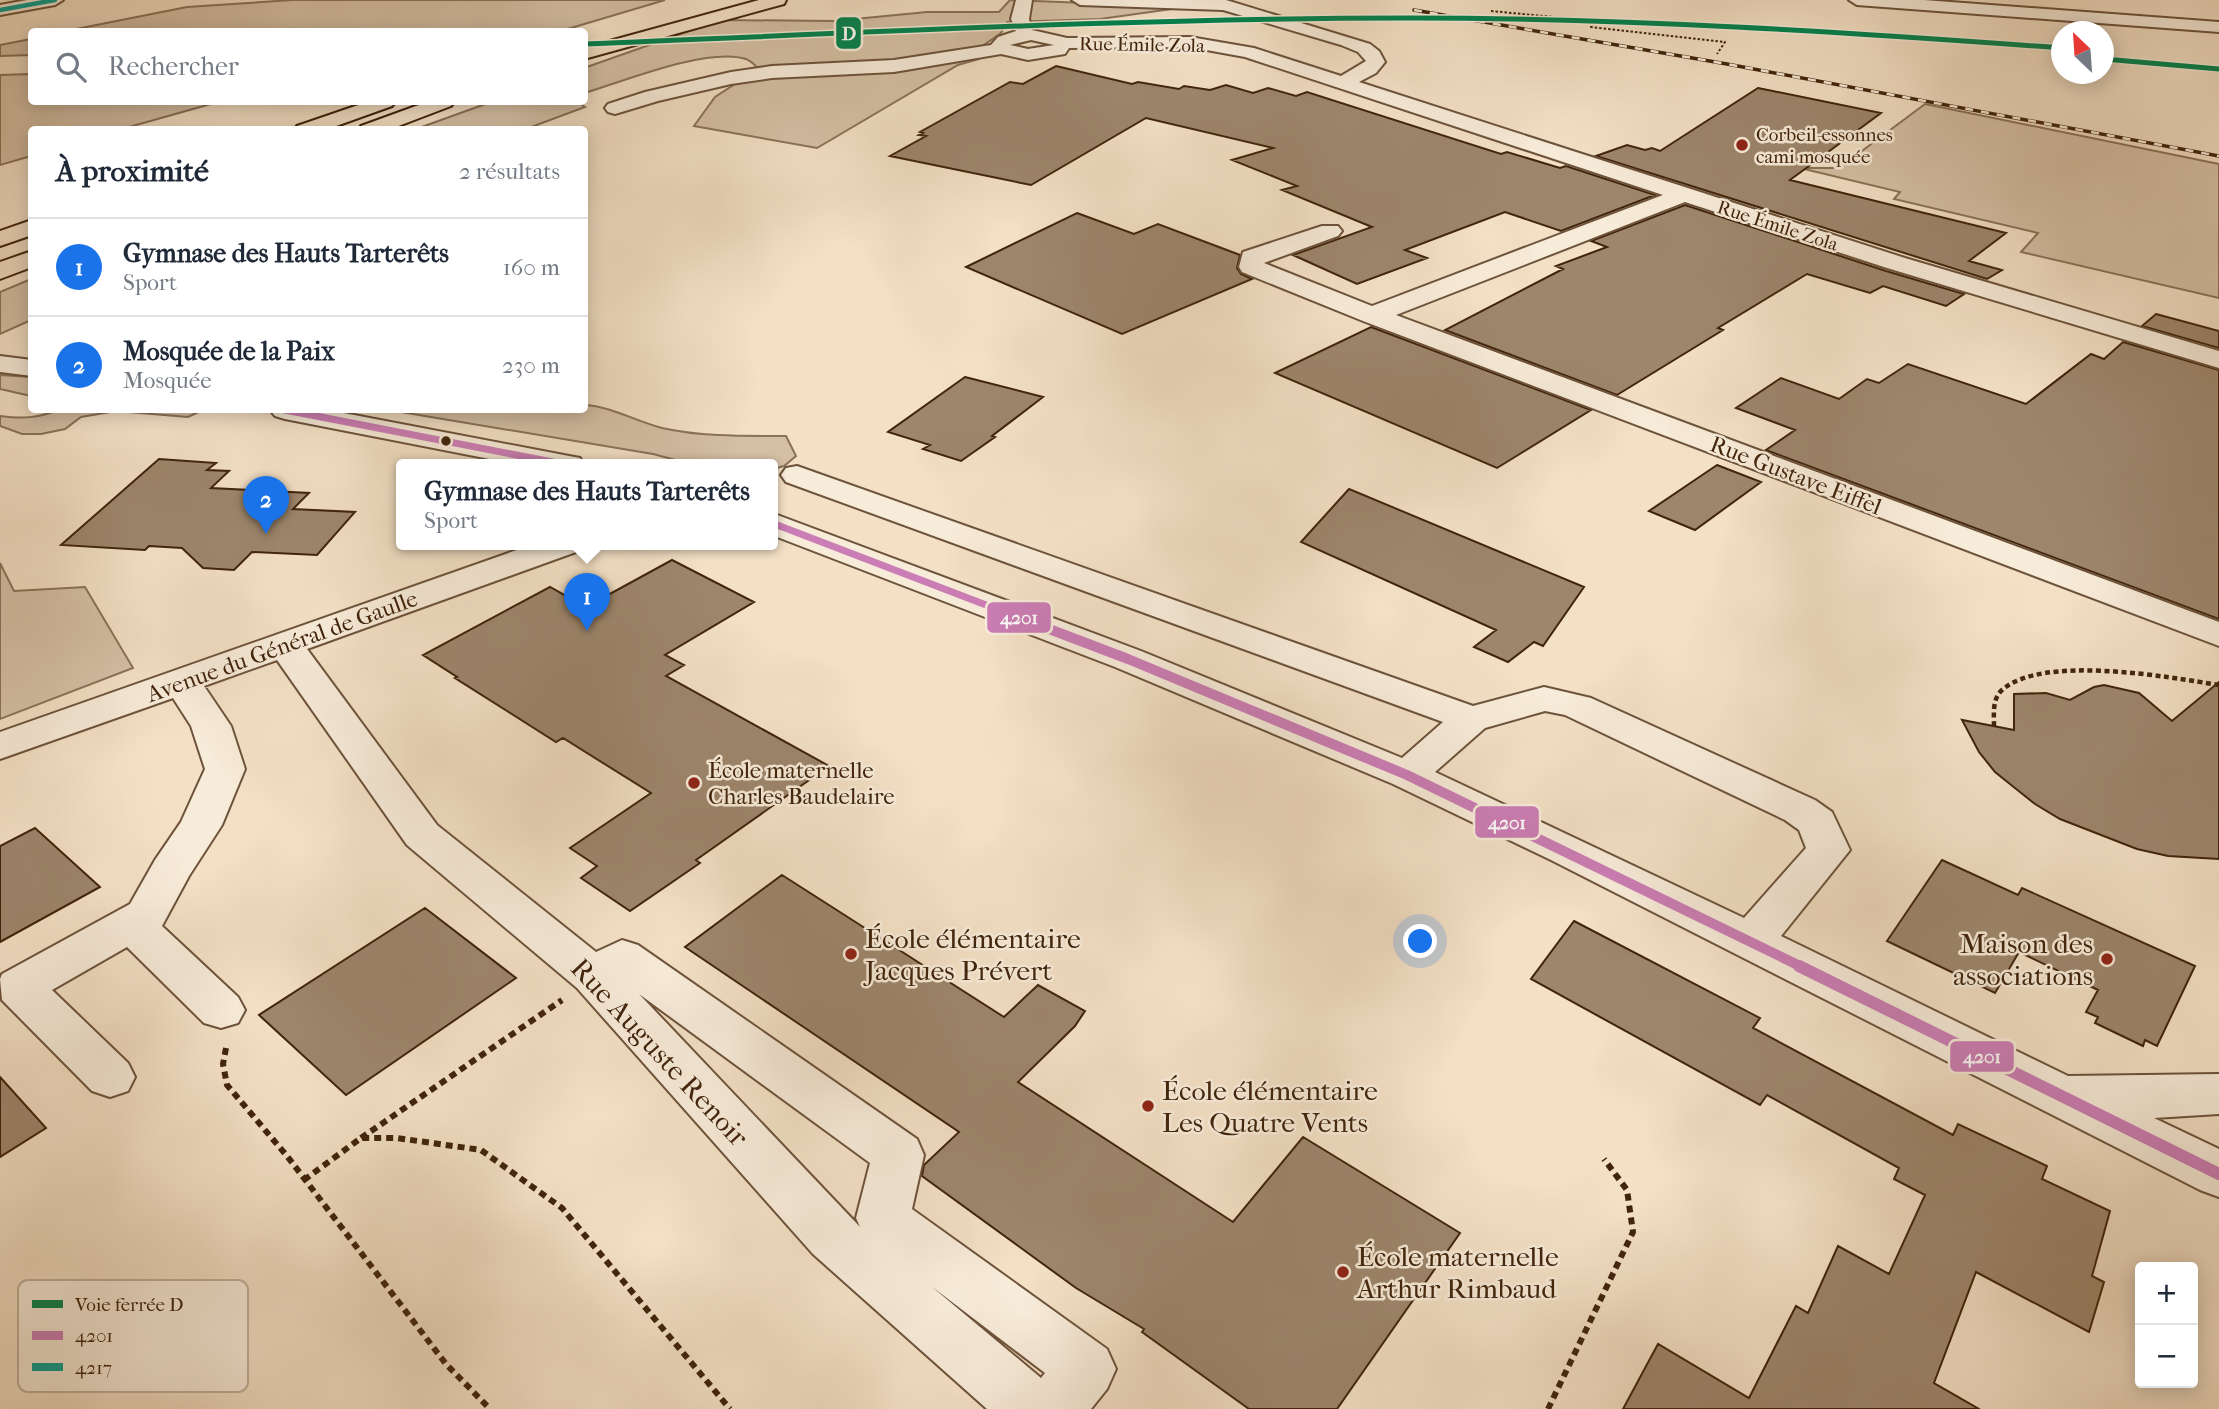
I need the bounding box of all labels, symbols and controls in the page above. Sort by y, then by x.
line badge: D [835,16,862,50]
north arrow [2051,21,2114,84]
text: D [842,23,857,45]
search box [28,28,588,105]
street label: Rue Émile Zola [1079,33,1205,57]
icon: search [52,48,90,86]
text: Rechercher [108,51,239,82]
place label: Corbeil-essonnes cami mosquée [1756,124,1893,168]
marker: Corbeil-essonnes cami mosquée [1734,137,1750,153]
text: À proximité [56,154,209,189]
text: 2 résultats [459,158,560,185]
street label: Rue Émile Zola [1715,196,1841,256]
text: Gymnase des Hauts Tarterêts [123,238,449,269]
text: 1 [75,254,83,281]
text: 160 m [503,254,560,281]
text: Sport [123,269,177,296]
text: Mosquée de la Paix [123,336,335,367]
text: 2 [73,352,85,379]
text: 230 m [502,352,560,379]
text: Mosquée [123,367,212,394]
street label: Rue Gustave Eiffel [1706,430,1886,521]
unlabelled marker [439,434,453,448]
popup [396,459,778,550]
pin: 2 [243,476,289,534]
text: Gymnase des Hauts Tarterêts [424,476,750,507]
text: Sport [424,507,478,534]
pin: 1 [564,573,610,631]
street label: Avenue du Général de Gaulle [142,585,421,708]
line badge: 4201 [986,601,1052,634]
text: 4201 [999,607,1038,629]
place label: École maternelle Charles Baudelaire [708,757,895,810]
marker: École maternelle Charles Baudelaire [686,775,702,791]
line badge: 4201 [1474,805,1540,839]
text: 4201 [1487,812,1526,834]
place label: École élémentaire Jacques Prévert [863,922,1081,987]
your location [1403,924,1437,958]
place label: Maison des associations [1953,927,2093,992]
marker: École élémentaire Jacques Prévert [843,946,859,962]
marker: Maison des associations [2099,951,2115,967]
street label: Rue Auguste Renoir [564,952,755,1153]
line badge: 4201 [1949,1040,2015,1073]
text: 4201 [1962,1046,2001,1068]
place label: École élémentaire Les Quatre Vents [1162,1074,1378,1139]
marker: École élémentaire Les Quatre Vents [1140,1098,1156,1114]
place label: École maternelle Arthur Rimbaud [1356,1240,1559,1305]
map controls [2135,1262,2198,1388]
button: + [2135,1262,2198,1325]
marker: École maternelle Arthur Rimbaud [1335,1264,1351,1280]
legend [18,1280,248,1392]
text: Voie ferrée D [74,1294,184,1316]
text: 4201 [75,1325,113,1347]
button: − [2135,1325,2198,1388]
text: 4217 [75,1357,112,1379]

